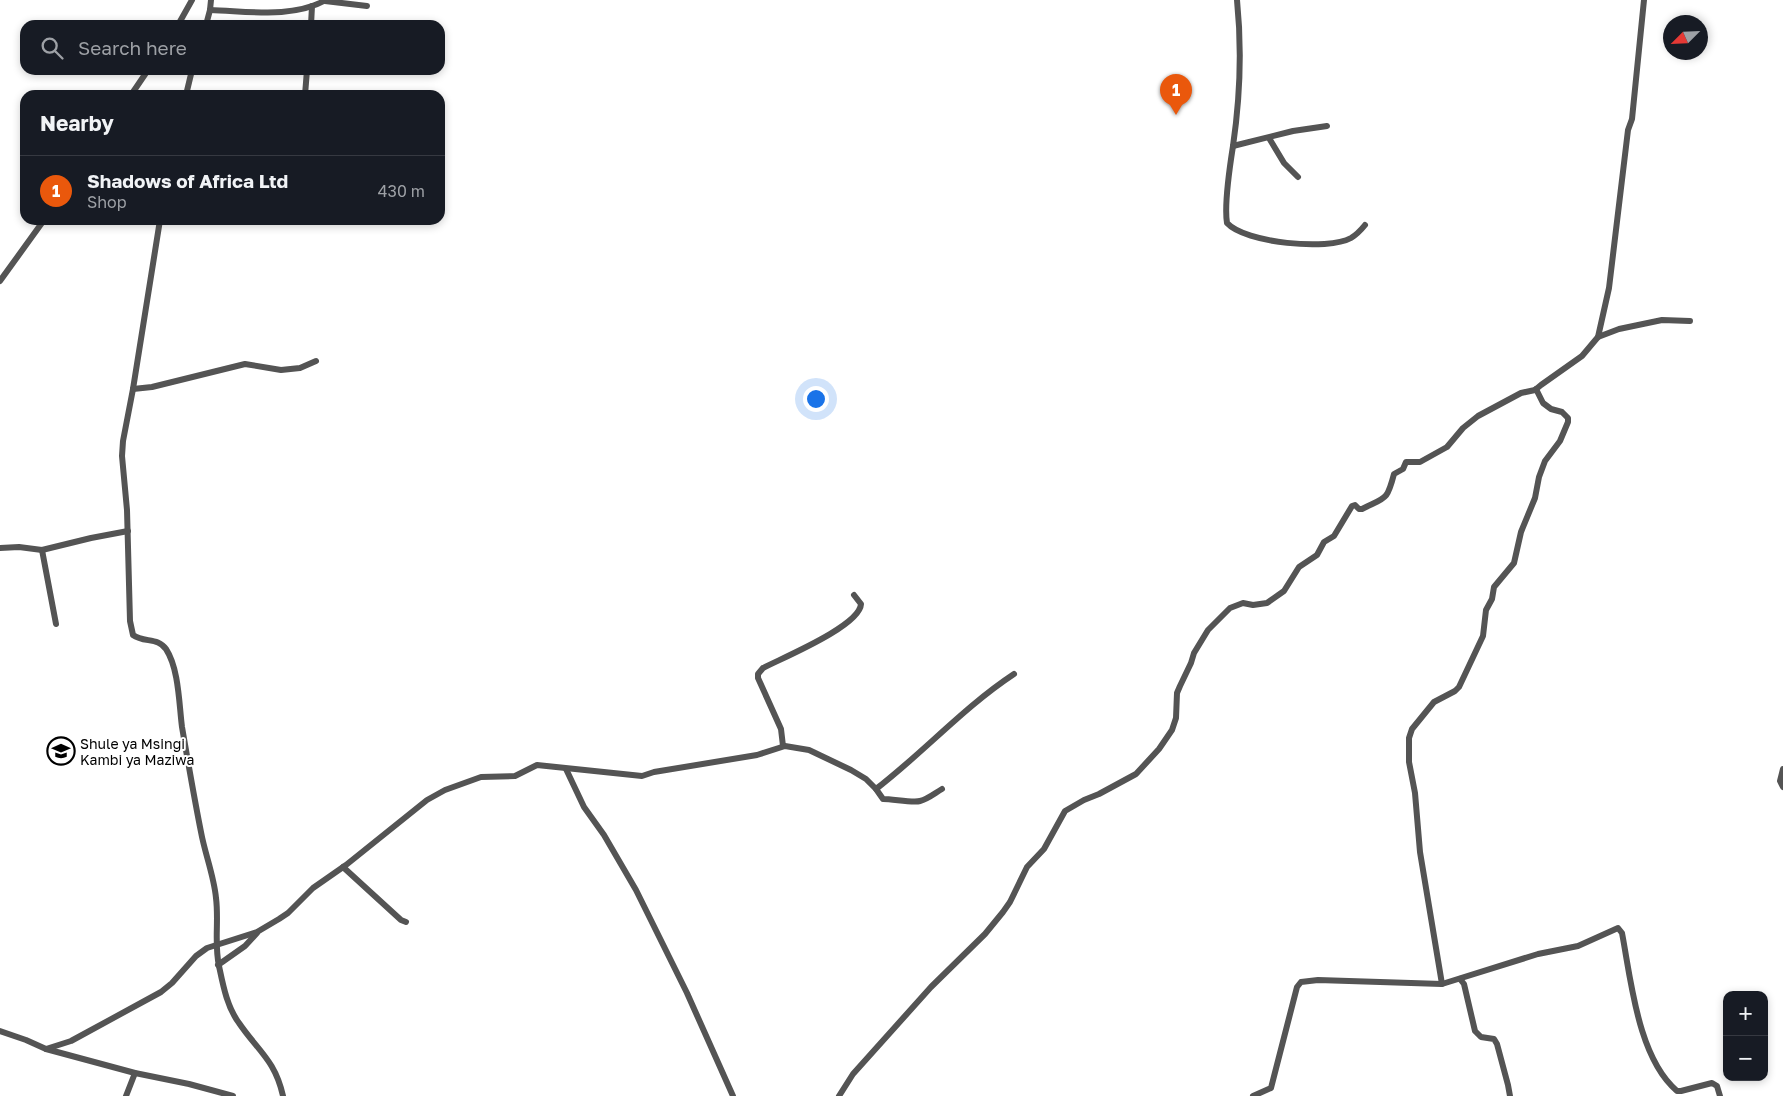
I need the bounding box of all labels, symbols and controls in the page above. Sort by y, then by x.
north arrow [1663,15,1708,60]
search box [20,20,445,75]
icon: search [38,34,66,62]
text: Search here [78,36,187,59]
pin: 1 [1160,74,1192,115]
text: Nearby [40,110,114,136]
text: Shadows of Africa Ltd [87,169,288,192]
text: 1 [52,181,60,201]
text: 430 m [378,181,425,201]
text: Shop [87,192,127,212]
your location [803,386,829,412]
place label: Shule ya Msingi Kambi ya Maziwa [80,735,194,768]
school or university icon: Shule ya Msingi Kambi ya Maziwa [46,736,76,766]
map controls [1723,991,1768,1081]
button: + [1723,991,1768,1036]
button: − [1723,1036,1768,1081]

